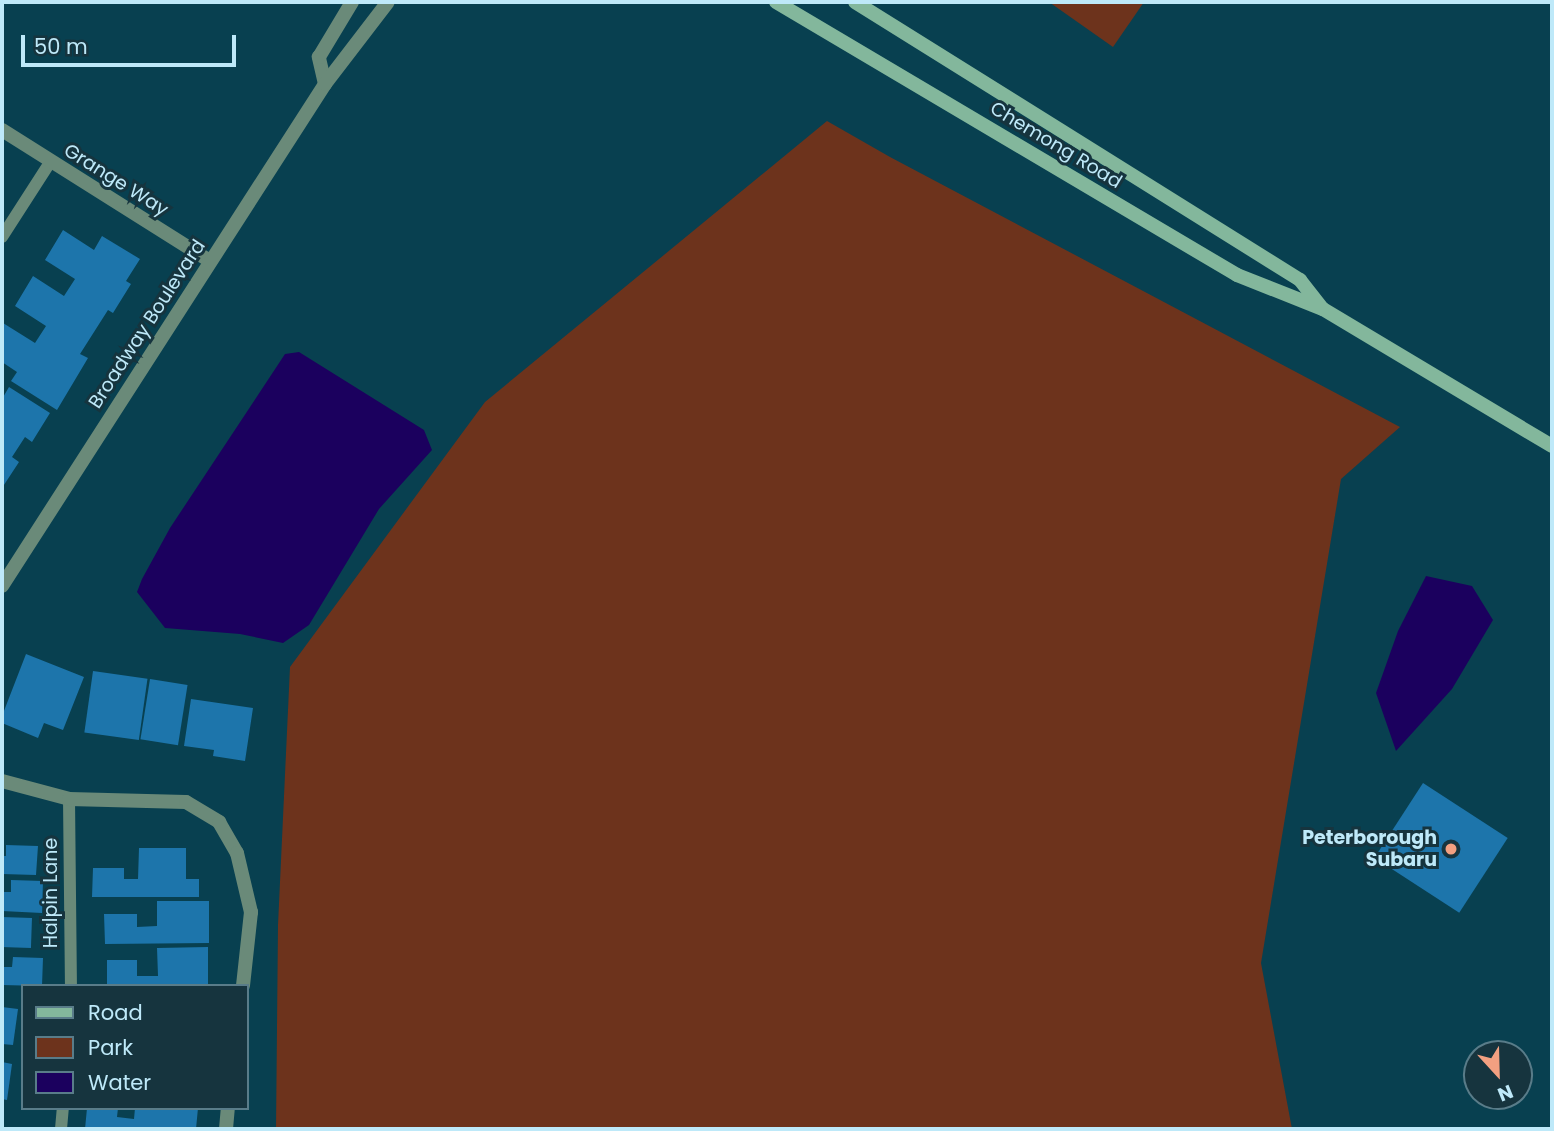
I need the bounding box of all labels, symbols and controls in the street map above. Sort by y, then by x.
scale bar [24,21,240,65]
text: 50 m [34,32,88,61]
street label: Chemong Road [986,97,1126,193]
street label: Grange Way [60,139,172,221]
street label: Broadway Boulevard [84,235,210,413]
place label: Peterborough Subaru [1302,827,1437,871]
street label: Halpin Lane [40,838,62,948]
marker: Peterborough Subaru [1443,841,1459,857]
legend [21,984,248,1110]
text: Road [88,998,143,1027]
text: Park [88,1033,133,1062]
north arrow [1463,1040,1533,1110]
text: Water [88,1068,151,1097]
text: N [1494,1078,1517,1108]

